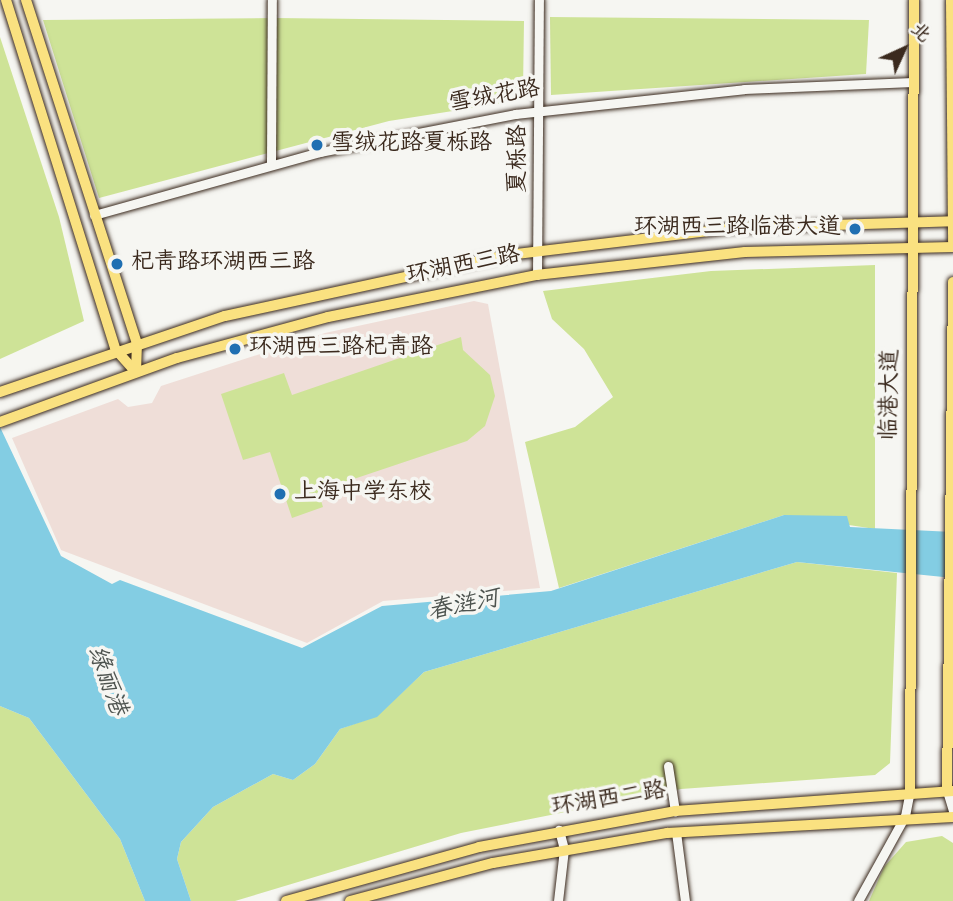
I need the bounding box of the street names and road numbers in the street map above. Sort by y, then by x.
street label: 雪绒花路 [447,76,543,120]
street label: 夏栎路 [506,125,534,193]
street label: 环湖西三路 [405,242,523,292]
street label: 临港大道 [877,349,907,441]
street label: 环湖西二路 [550,778,668,824]

